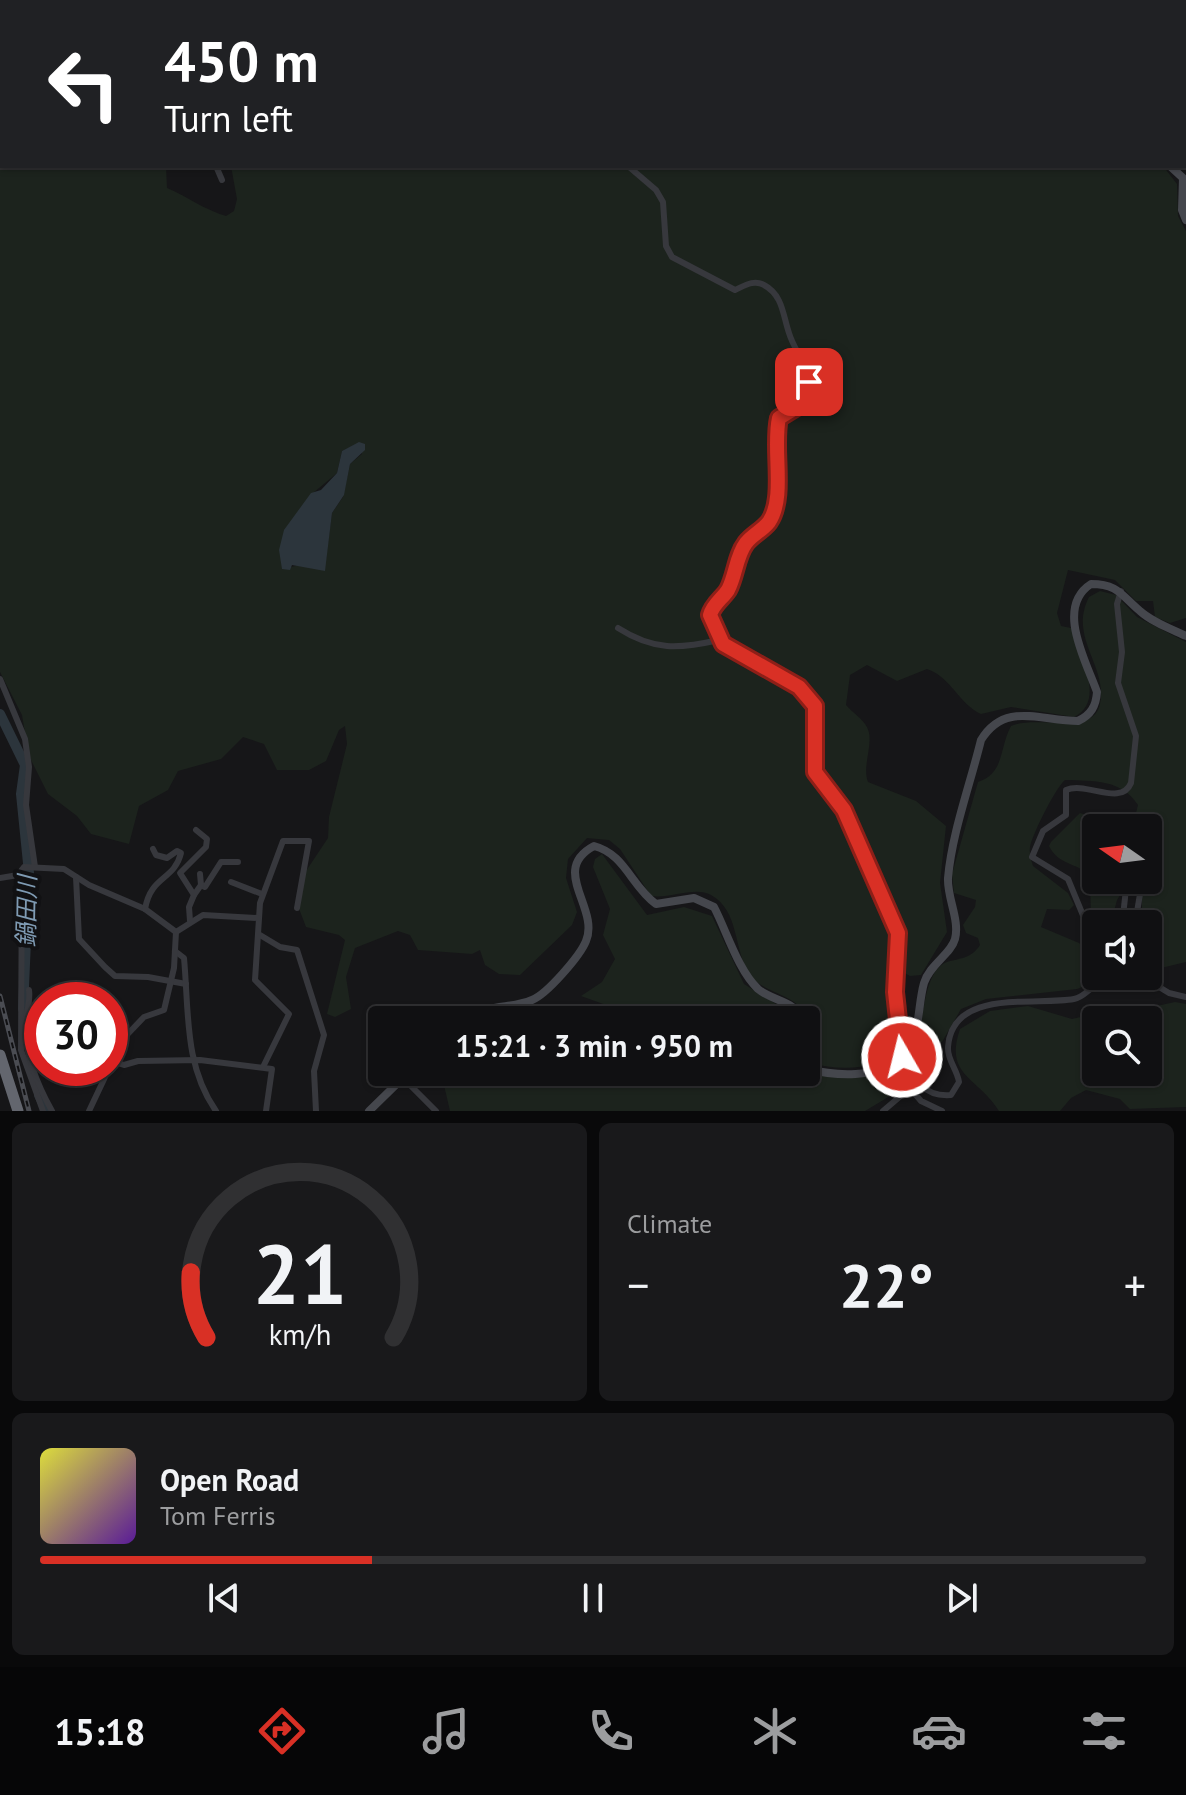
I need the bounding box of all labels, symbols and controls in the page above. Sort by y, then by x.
text: 450 m [164,25,319,97]
icon: left [32,32,136,136]
text: Turn left [164,95,293,142]
pin [775,348,843,416]
icon: arrive [787,360,831,404]
north arrow [1082,814,1162,894]
map controls [1082,814,1162,1086]
water label: 鍋田川 [10,872,43,947]
button: sound [1082,910,1162,990]
speed limit sign: 30 [24,982,128,1086]
button: search [1082,1006,1162,1086]
position arrow [860,1015,944,1099]
text: 15:21 · 3 min · 950 m [455,1026,733,1065]
text: Climate [627,1207,712,1240]
text: 21 [252,1219,347,1327]
text: 22° [839,1246,934,1324]
text: − [627,1256,649,1313]
text: + [1124,1256,1146,1313]
text: km/h [268,1316,331,1353]
text: Open Road [160,1460,299,1499]
text: Tom Ferris [160,1499,275,1532]
icon: previous [202,1576,246,1620]
icon: pause [571,1576,615,1620]
icon: next [940,1576,984,1620]
icon: directions [254,1703,310,1759]
icon: music [418,1703,474,1759]
icon: phone [583,1703,639,1759]
icon: climate [747,1703,803,1759]
icon: car [911,1703,967,1759]
icon: filters [1076,1703,1132,1759]
text: 15:18 [54,1708,146,1755]

